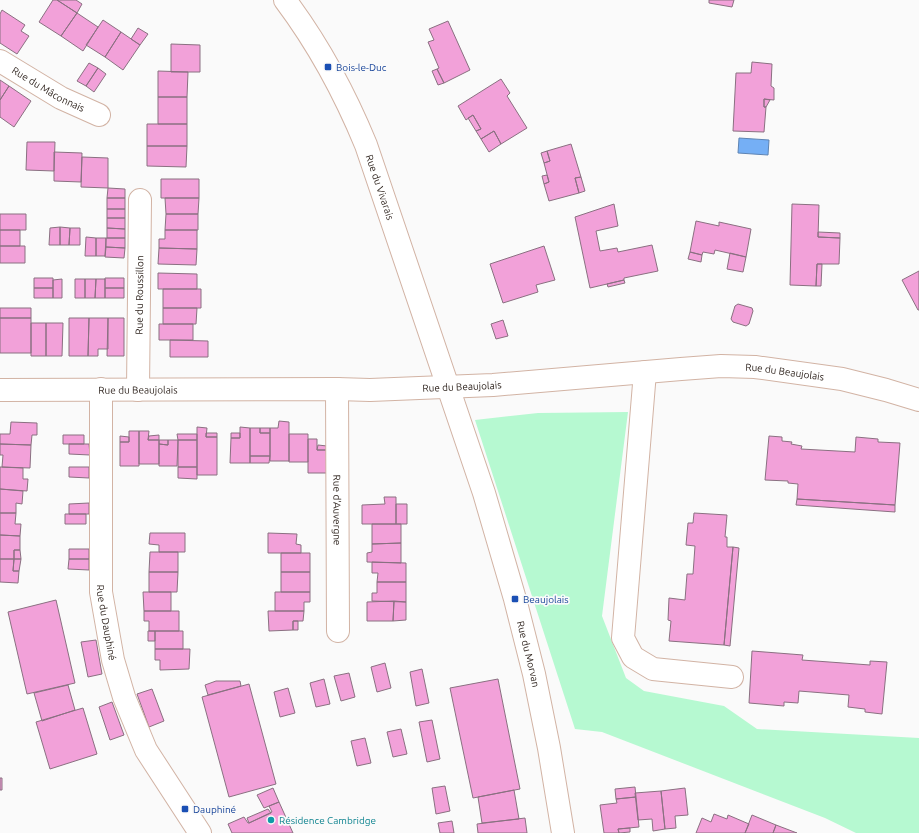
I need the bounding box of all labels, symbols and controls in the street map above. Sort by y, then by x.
marker: Bois-le-Duc [323,62,333,72]
place label: Bois-le-Duc [336,62,387,73]
street label: Rue du Mâconnais [10,64,86,113]
street label: Rue du Vivarais [364,153,396,221]
street label: Rue du Roussillon [133,255,145,335]
street label: Rue du Beaujolais [745,361,825,382]
street label: Rue du Beaujolais [422,379,502,393]
street label: Rue du Beaujolais [98,384,178,395]
street label: Rue d'Auvergne [332,475,343,545]
street label: Rue du Dauphiné [95,585,118,661]
marker: Beaujolais [510,594,520,604]
place label: Beaujolais [523,594,569,605]
street label: Rue du Morvan [515,620,542,688]
marker: Dauphiné [180,804,190,814]
place label: Dauphiné [193,804,236,815]
marker: Résidence Cambridge [266,815,276,825]
place label: Résidence Cambridge [279,815,376,826]

